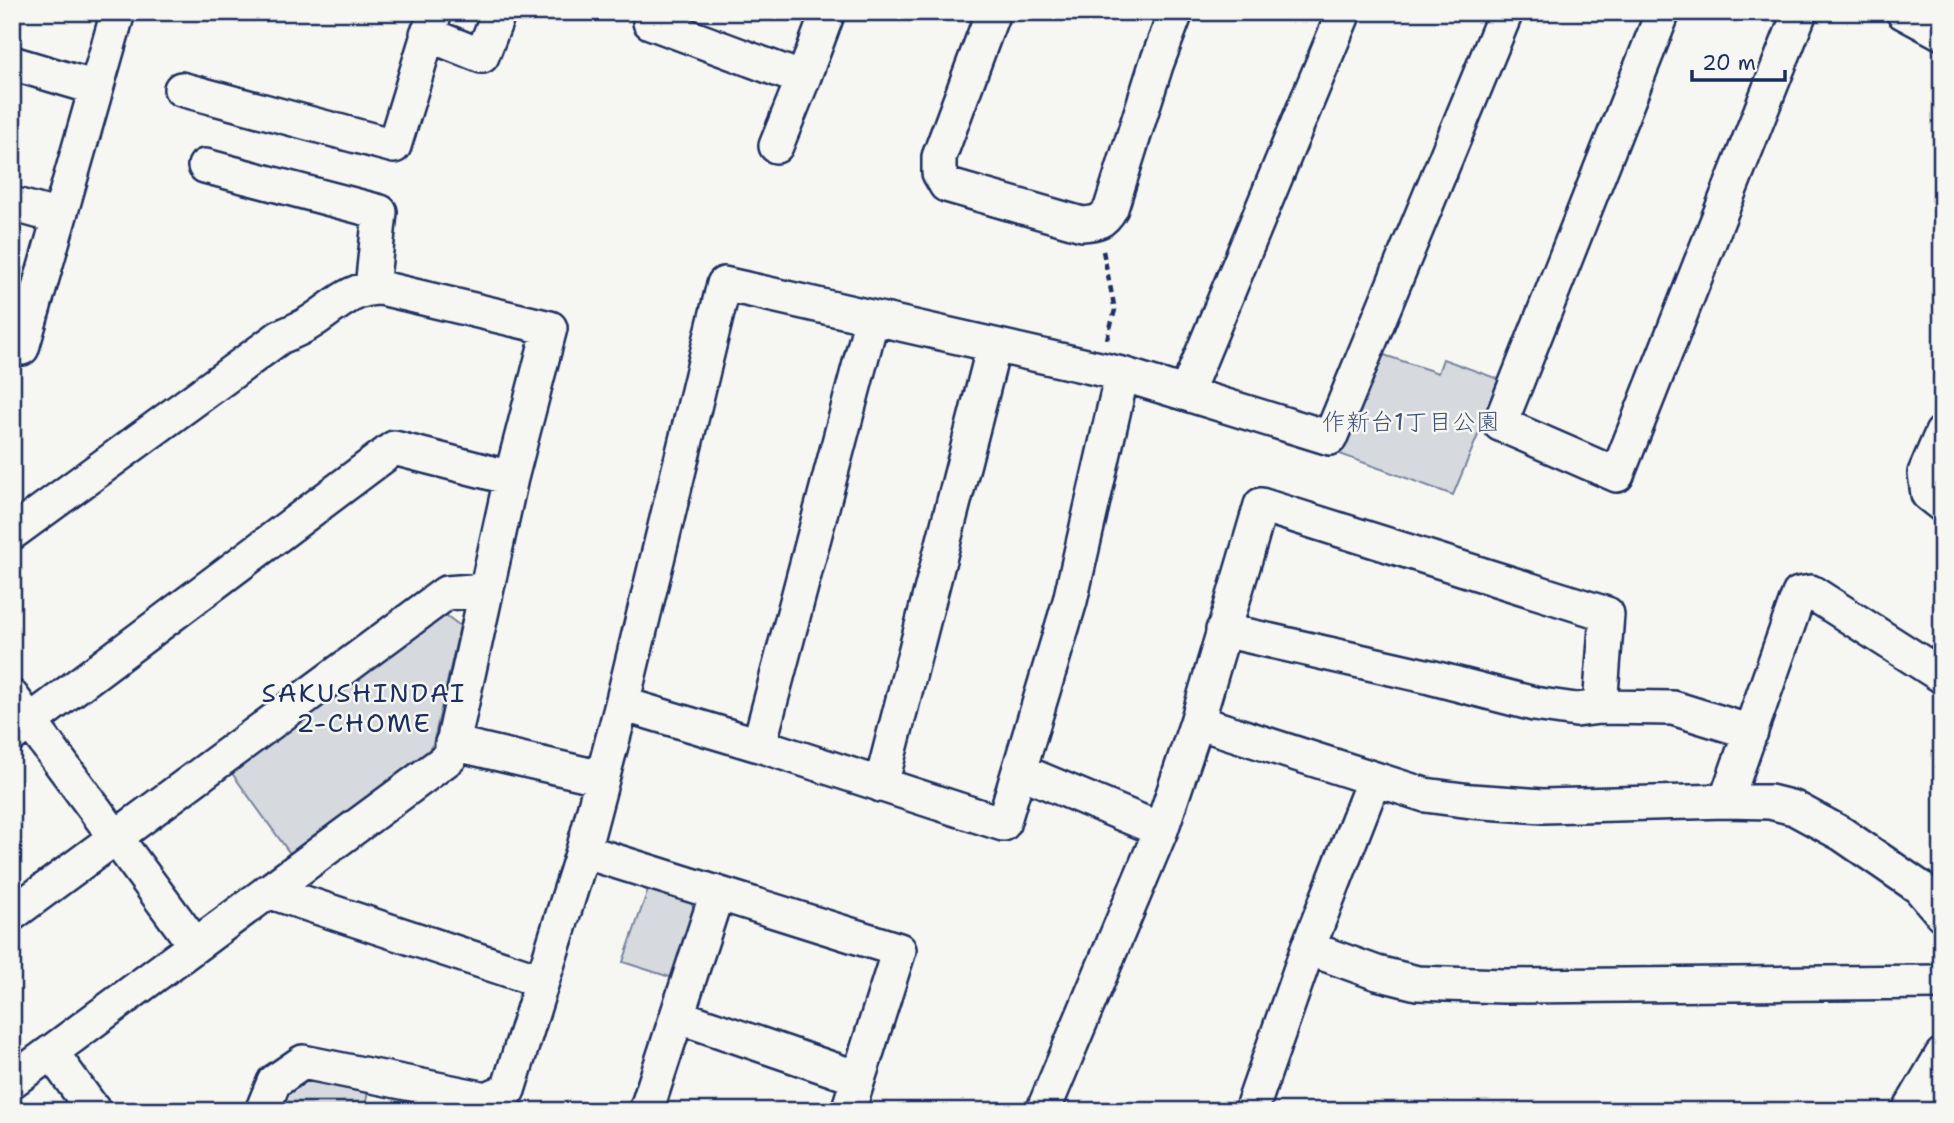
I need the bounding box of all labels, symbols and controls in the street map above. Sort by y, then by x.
scale bar [1692,38,1784,82]
text: 20 m [1702,49,1756,77]
park label: 作新台1丁目公園 [1322,406,1500,438]
district label: SAKUSHINDAI 2-CHOME [262,675,466,740]

